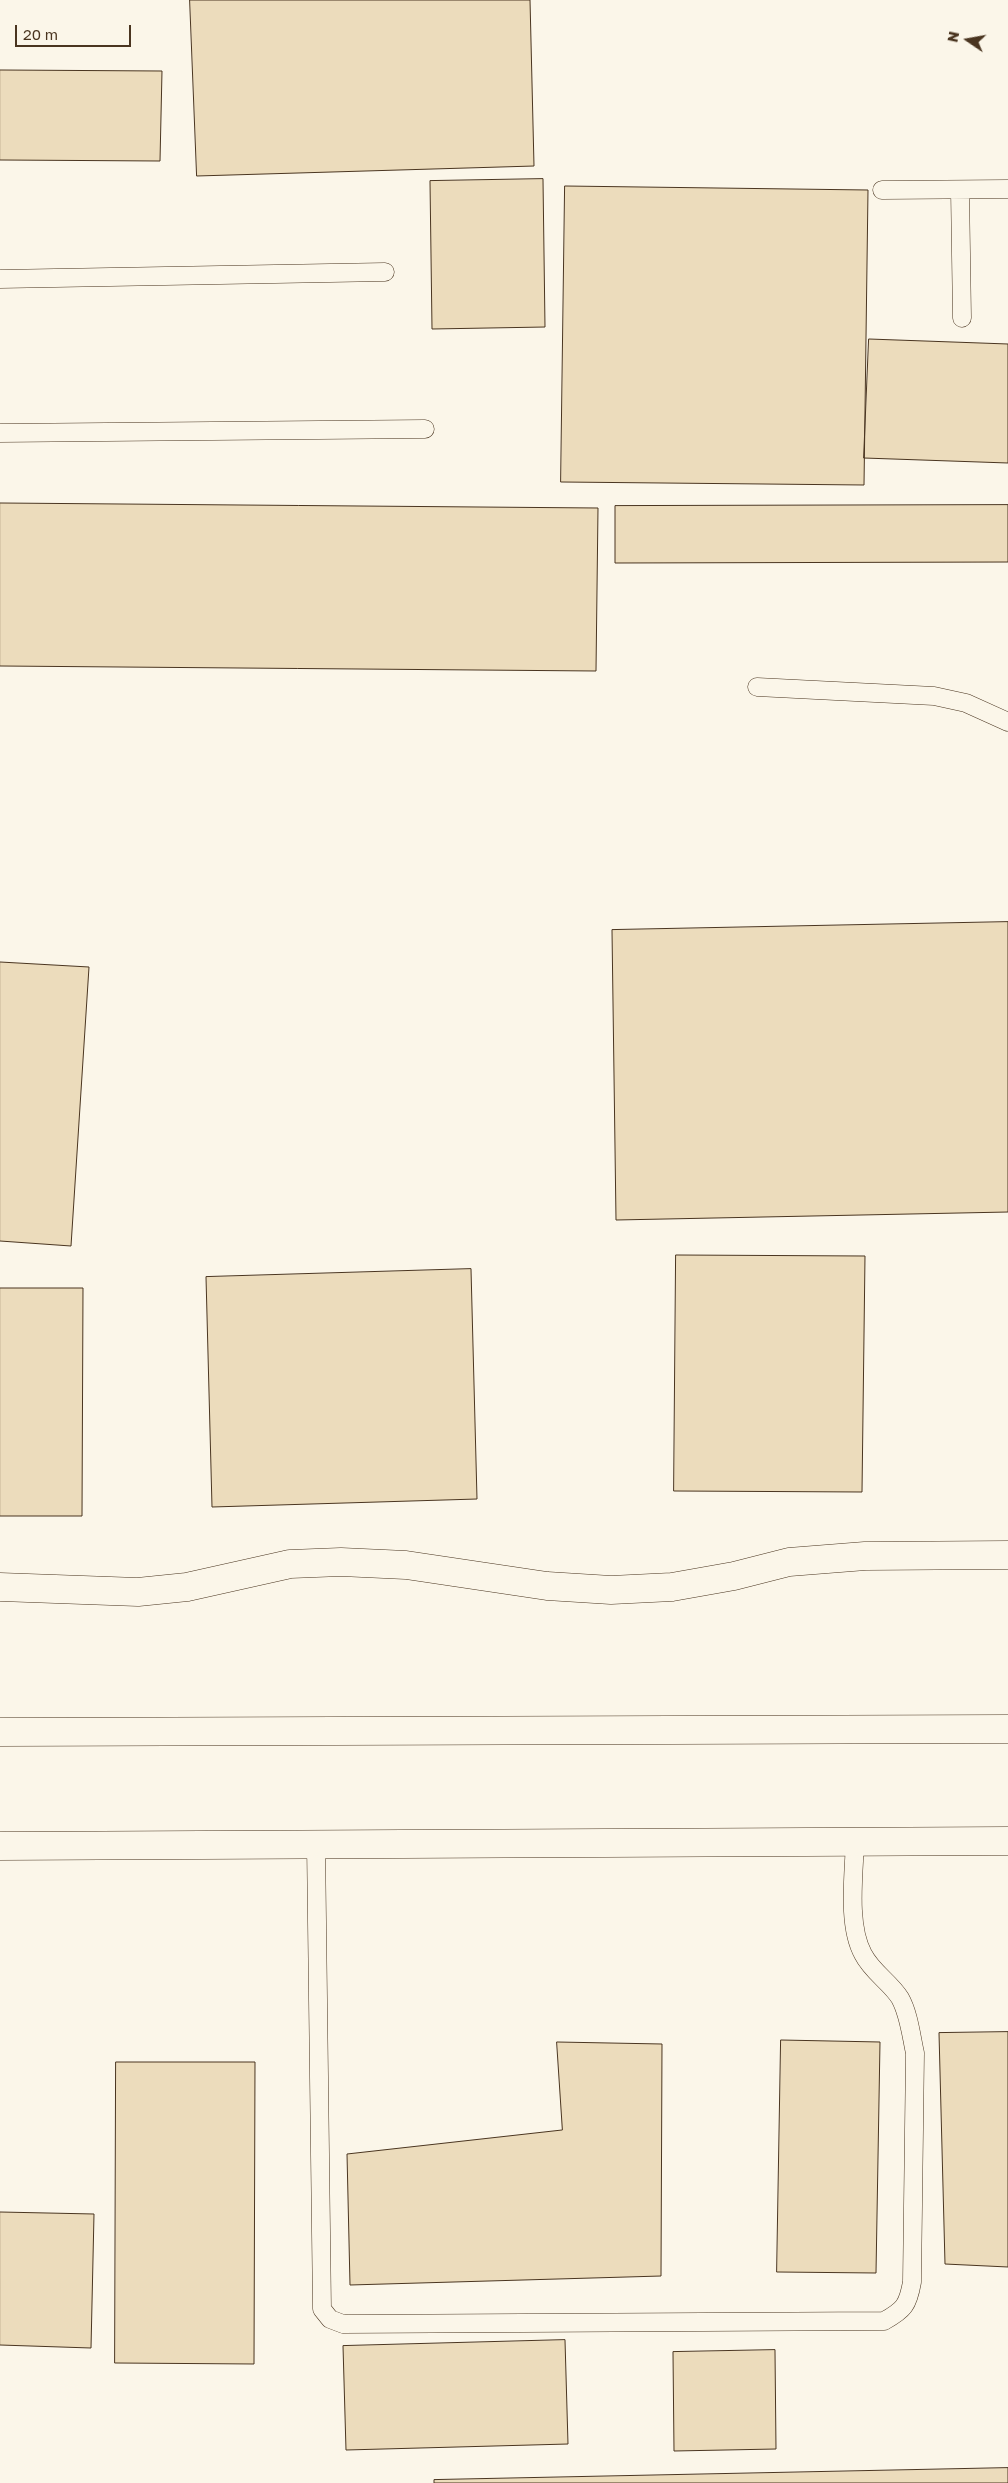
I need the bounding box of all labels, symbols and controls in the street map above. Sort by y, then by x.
scale bar [18,15,134,47]
north arrow [943,15,993,65]
text: 20 m [23,25,58,43]
text: N [943,30,962,44]

